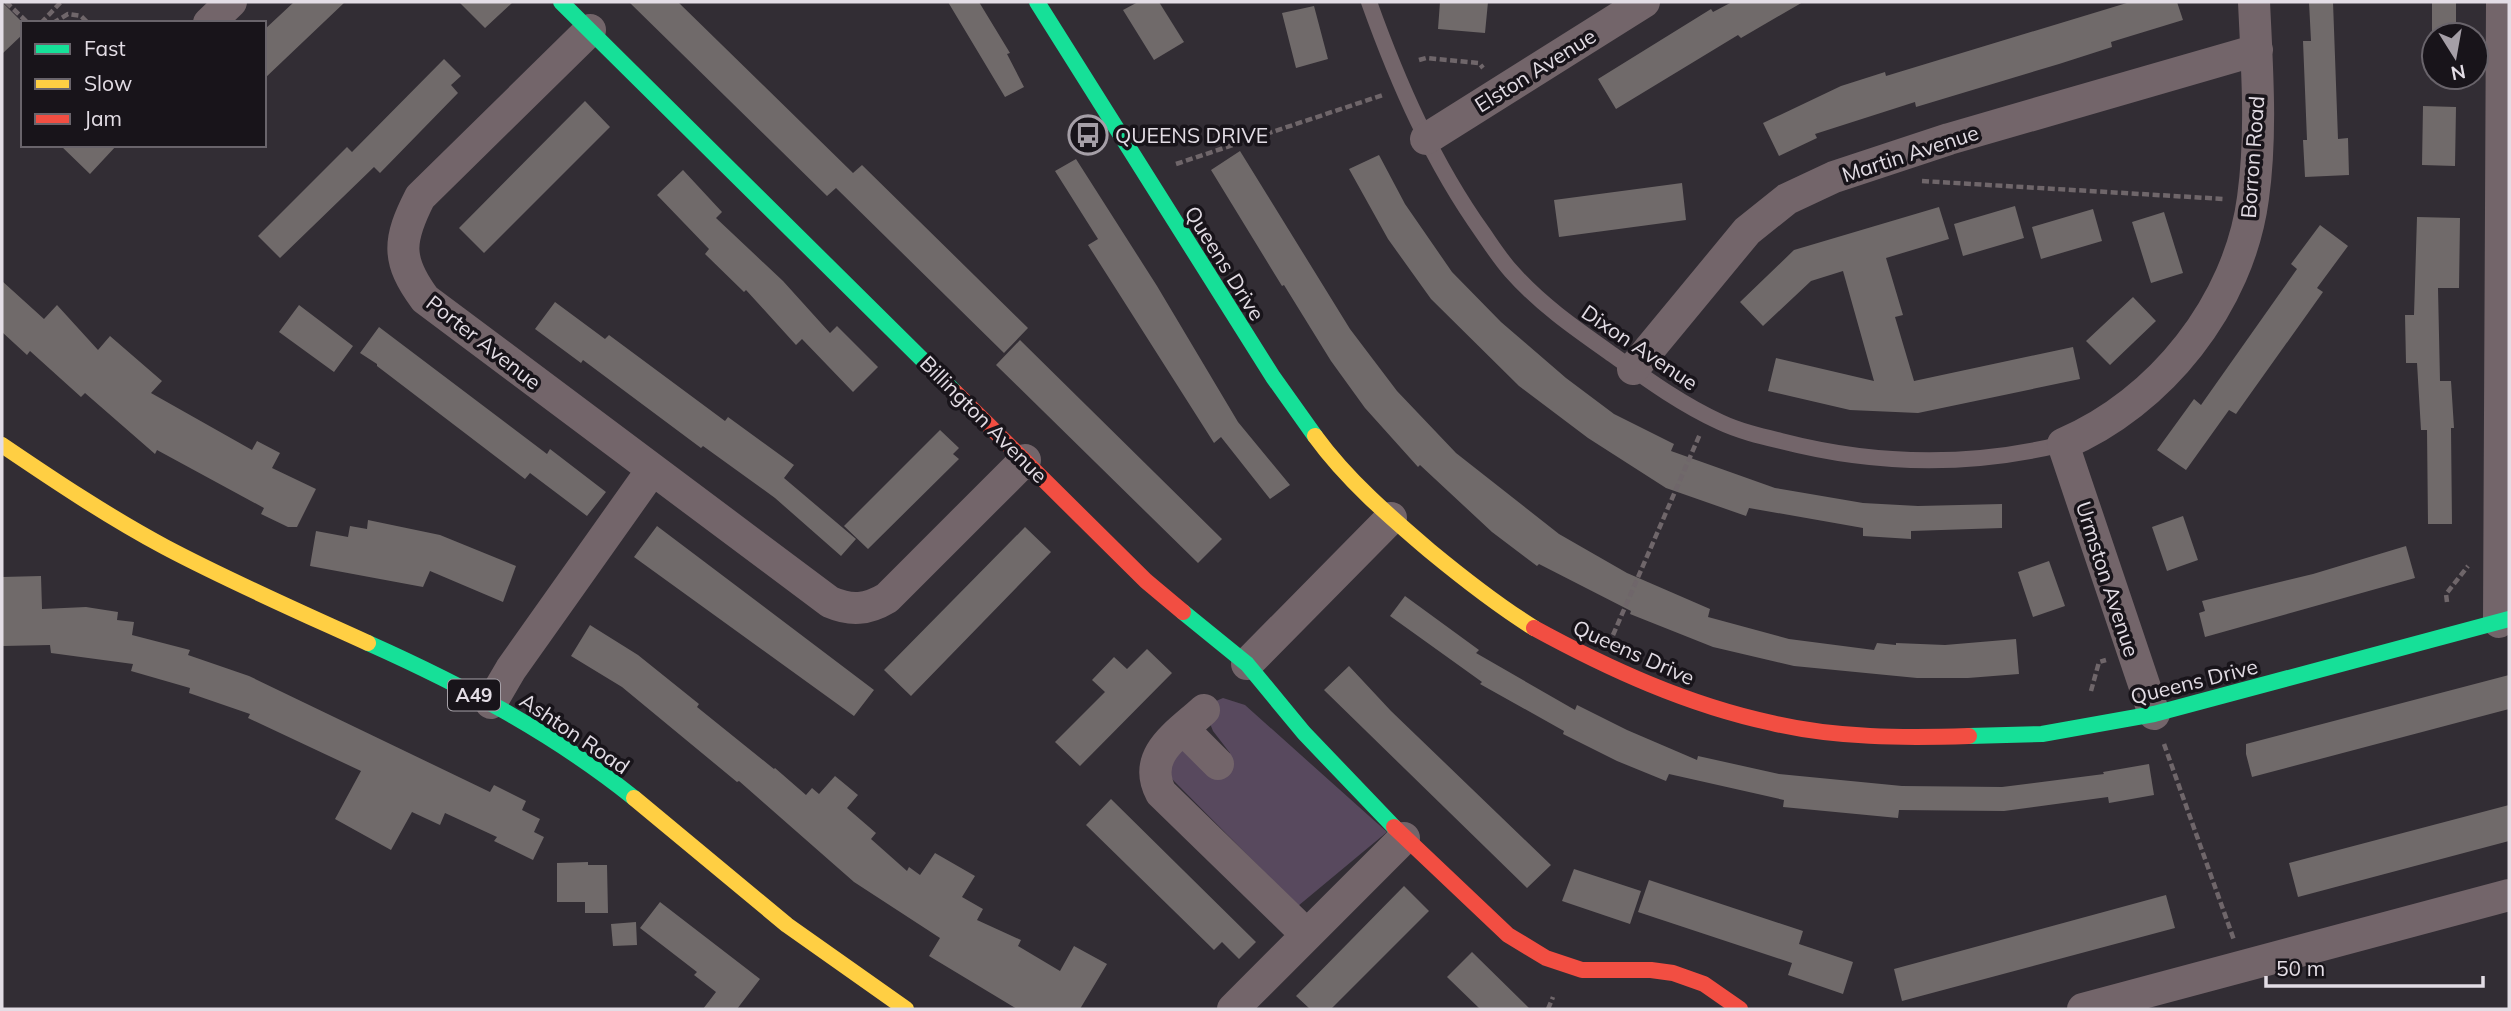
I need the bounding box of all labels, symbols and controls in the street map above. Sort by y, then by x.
legend [21,21,266,147]
north arrow [2420,21,2490,91]
street label: Elston Avenue [1470,22,1600,118]
text: Fast [84,35,126,61]
text: N [2449,60,2468,86]
text: Slow [84,70,132,96]
street label: Borron Road [2235,95,2269,219]
text: Jam [84,105,122,131]
bus stop icon: QUEENS DRIVE [1067,114,1109,156]
street label: Martin Avenue [1838,119,1982,187]
place label: QUEENS DRIVE [1115,122,1268,148]
street label: Queens Drive [1180,201,1270,325]
street label: Porter Avenue [422,289,546,395]
street label: Dixon Avenue [1577,299,1703,395]
street label: Billington Avenue [915,350,1053,488]
street label: Urmston Avenue [2071,498,2145,660]
street label: Queens Drive [1569,614,1699,690]
street label: Queens Drive [2128,653,2260,709]
road number: A49 [448,680,500,710]
street label: Ashton Road [515,687,635,779]
scale bar [2266,944,2483,988]
text: 50 m [2276,955,2325,981]

